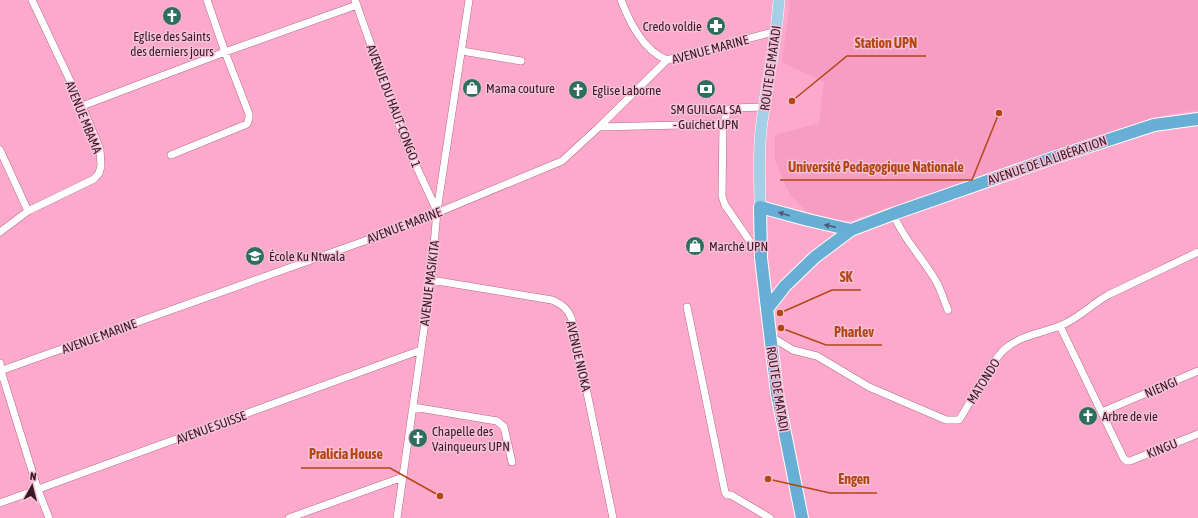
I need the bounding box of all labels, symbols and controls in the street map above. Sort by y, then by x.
church icon: Eglise des Saints des derniers jours [161,5,183,27]
pharmacy icon: Credo voldie [705,15,727,37]
place label: Credo voldie [643,19,702,34]
street label: ROUTE DE MATADI [757,24,784,112]
place label: Eglise des Saints des derniers jours [130,29,214,59]
callout: Station UPN [847,30,926,56]
street label: AVENUE MARINE [670,32,751,67]
text: Station UPN [855,35,917,51]
street label: AVENUE DU HAUT-CONGO 1 [363,43,424,170]
shop icon: Mama couture [461,77,483,99]
bank icon: SM GUILGAL SA - Guichet UPN [695,78,717,100]
street label: AVENUE MBAMA [62,79,105,156]
church icon: Eglise Laborne [567,79,589,101]
place label: Mama couture [486,81,555,96]
place label: Eglise Laborne [592,83,661,98]
place label: SM GUILGAL SA - Guichet UPN [671,102,742,132]
street label: AVENUE DE LA LIBÉRATION [986,133,1109,188]
callout: Université Pedagogique Nationale [780,154,972,180]
text: Université Pedagogique Nationale [788,159,964,175]
street label: AVENUE MARINE [365,204,444,247]
one-way arrow [778,210,790,216]
one-way arrow [823,222,836,228]
shop icon: Marché UPN [684,235,706,257]
street label: AVENUE MASIKITA [417,239,442,327]
place label: Marché UPN [709,239,768,254]
school or university icon: École Ku Ntwala [244,245,266,267]
place label: École Ku Ntwala [269,249,345,264]
callout: SK [832,264,861,290]
text: SK [840,269,853,285]
street label: AVENUE MARINE [60,316,139,357]
street label: AVENUE NIOKA [563,319,594,393]
callout: Pharlev [826,319,882,345]
text: Pharlev [834,324,874,340]
street label: ROUTE DE MATADI [763,345,792,433]
street label: MATONDO [964,356,1003,407]
street label: NIENGI [1142,374,1180,401]
church icon: Arbre de vie [1077,405,1099,427]
street label: AVENUE SUISSE [174,408,249,447]
place label: Arbre de vie [1102,409,1158,424]
place label: Chapelle des Vainqueurs UPN [432,424,510,454]
church icon: Chapelle des Vainqueurs UPN [407,427,429,449]
street label: KINGU [1145,436,1180,461]
callout: Pralicia House [301,442,390,468]
text: Pralicia House [309,446,383,462]
north arrow [12,466,52,506]
callout: Engen [830,467,877,493]
text: N [29,470,37,482]
text: Engen [838,471,870,487]

